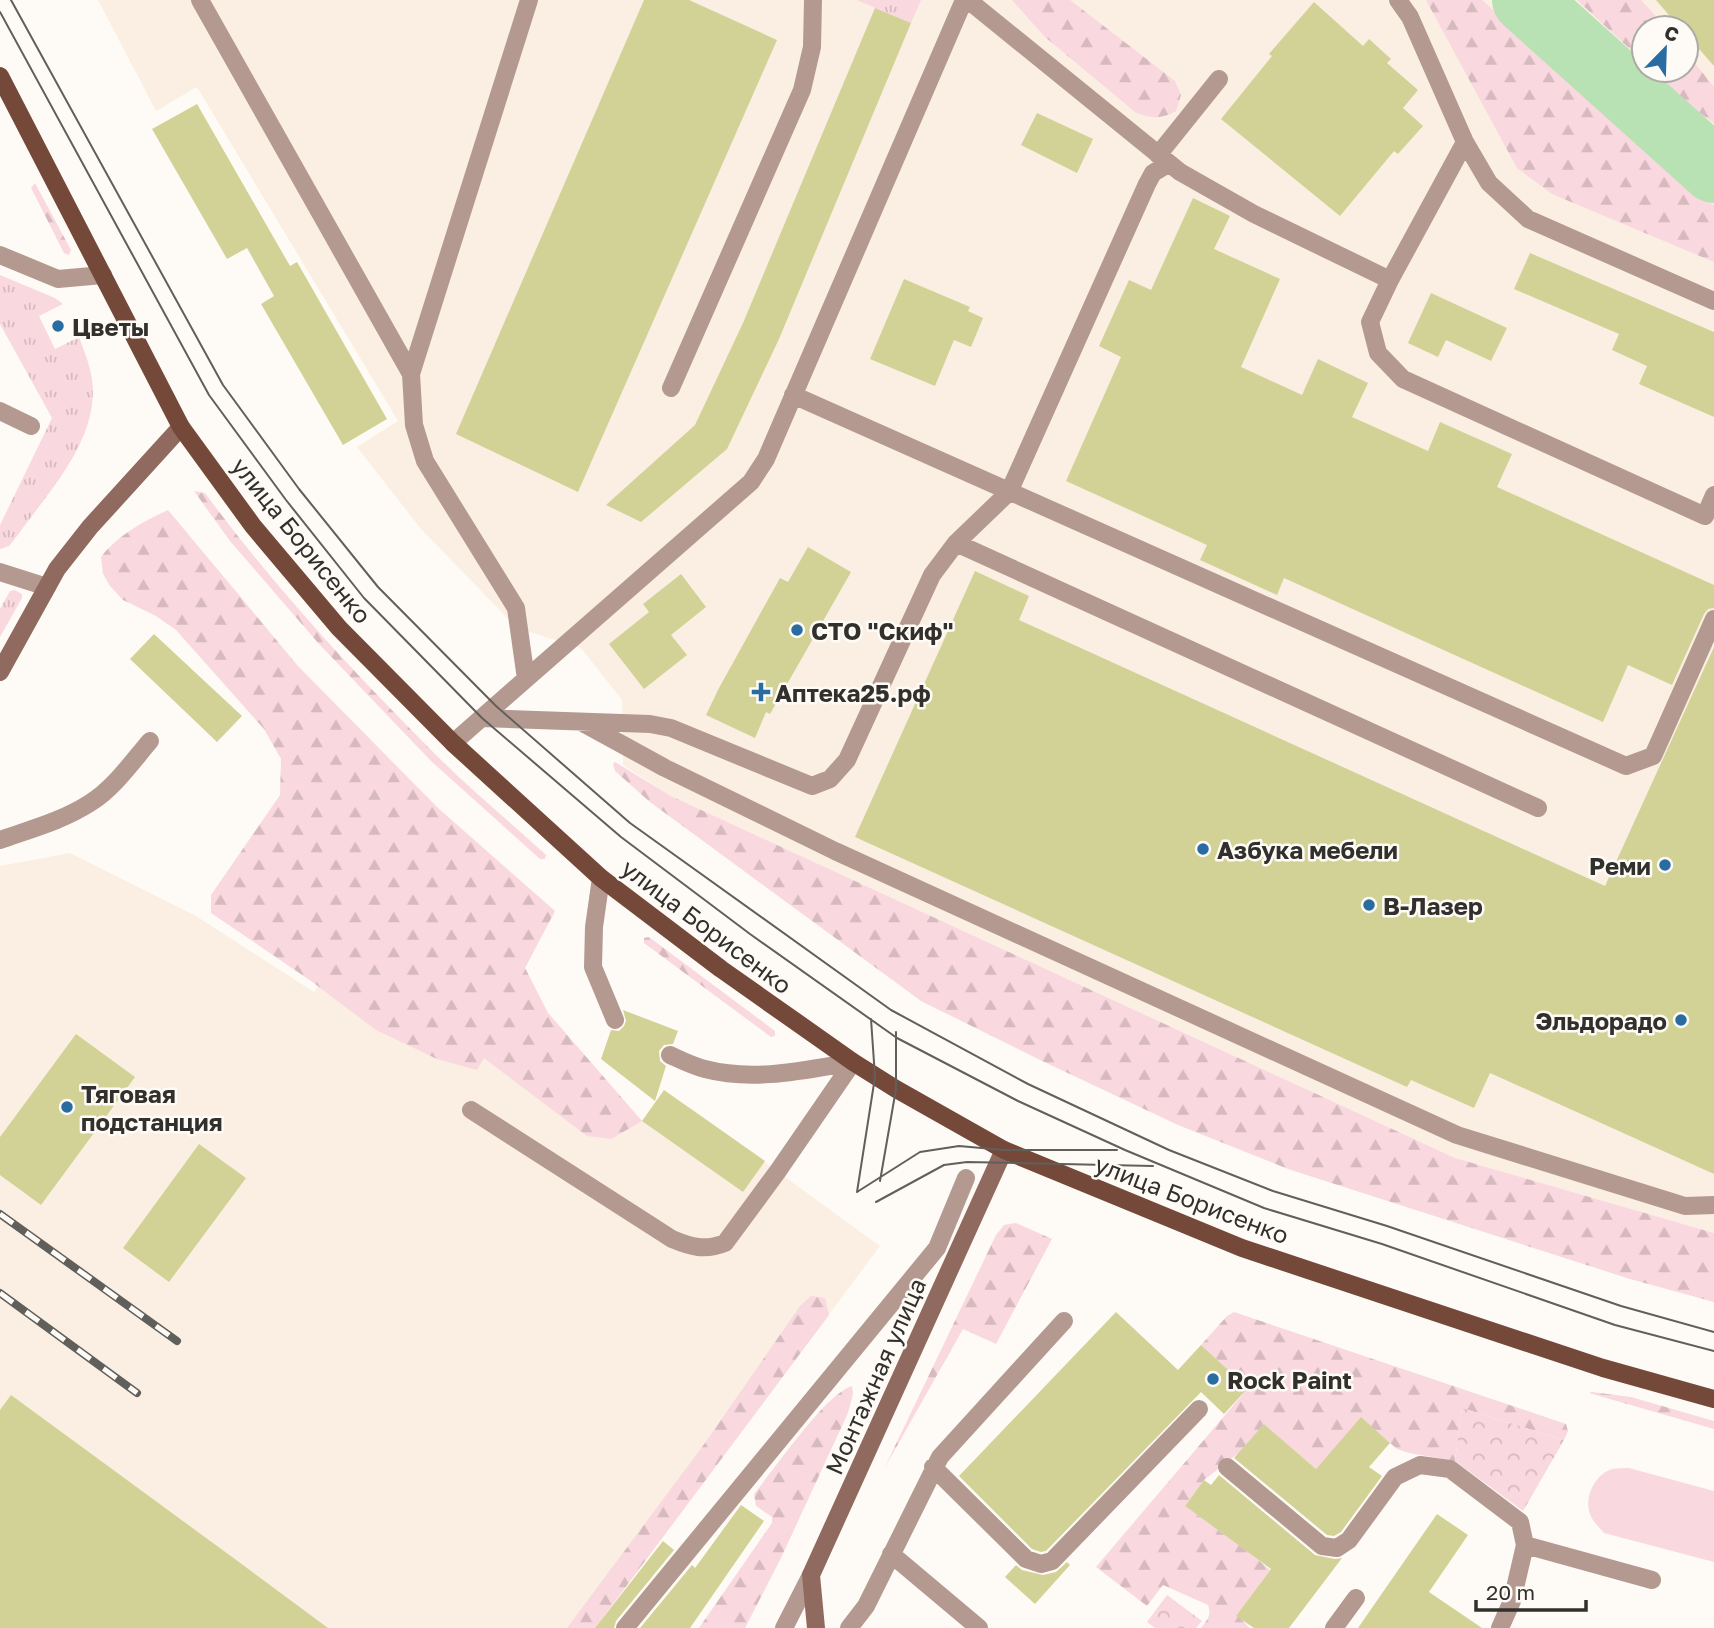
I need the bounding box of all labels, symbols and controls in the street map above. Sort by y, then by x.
north arrow [1630,14,1700,84]
text: С [1661,20,1683,46]
place label: Цветы [72,312,149,341]
marker: Цветы [50,318,66,334]
street label: улица Борисенко [226,451,378,629]
place label: СТО "Скиф" [811,616,953,645]
marker: СТО "Скиф" [789,622,805,638]
place label: Аптека25.рф [775,678,931,707]
marker: Аптека25.рф [753,684,769,700]
place label: Азбука мебели [1217,835,1398,864]
marker: Азбука мебели [1195,841,1211,857]
place label: Реми [1589,851,1651,880]
street label: улица Борисенко [616,853,798,999]
marker: Реми [1657,857,1673,873]
place label: В-Лазер [1383,891,1483,920]
marker: В-Лазер [1361,897,1377,913]
place label: Эльдорадо [1535,1006,1667,1035]
marker: Эльдорадо [1673,1012,1689,1028]
place label: Тяговая подстанция [81,1079,223,1136]
marker: Тяговая подстанция [59,1099,75,1115]
street label: улица Борисенко [1091,1149,1293,1249]
street label: Монтажная улица [819,1273,931,1479]
place label: Rock Paint [1227,1365,1352,1394]
marker: Rock Paint [1205,1371,1221,1387]
scale bar [1476,1568,1586,1612]
text: 20 m [1486,1579,1535,1605]

